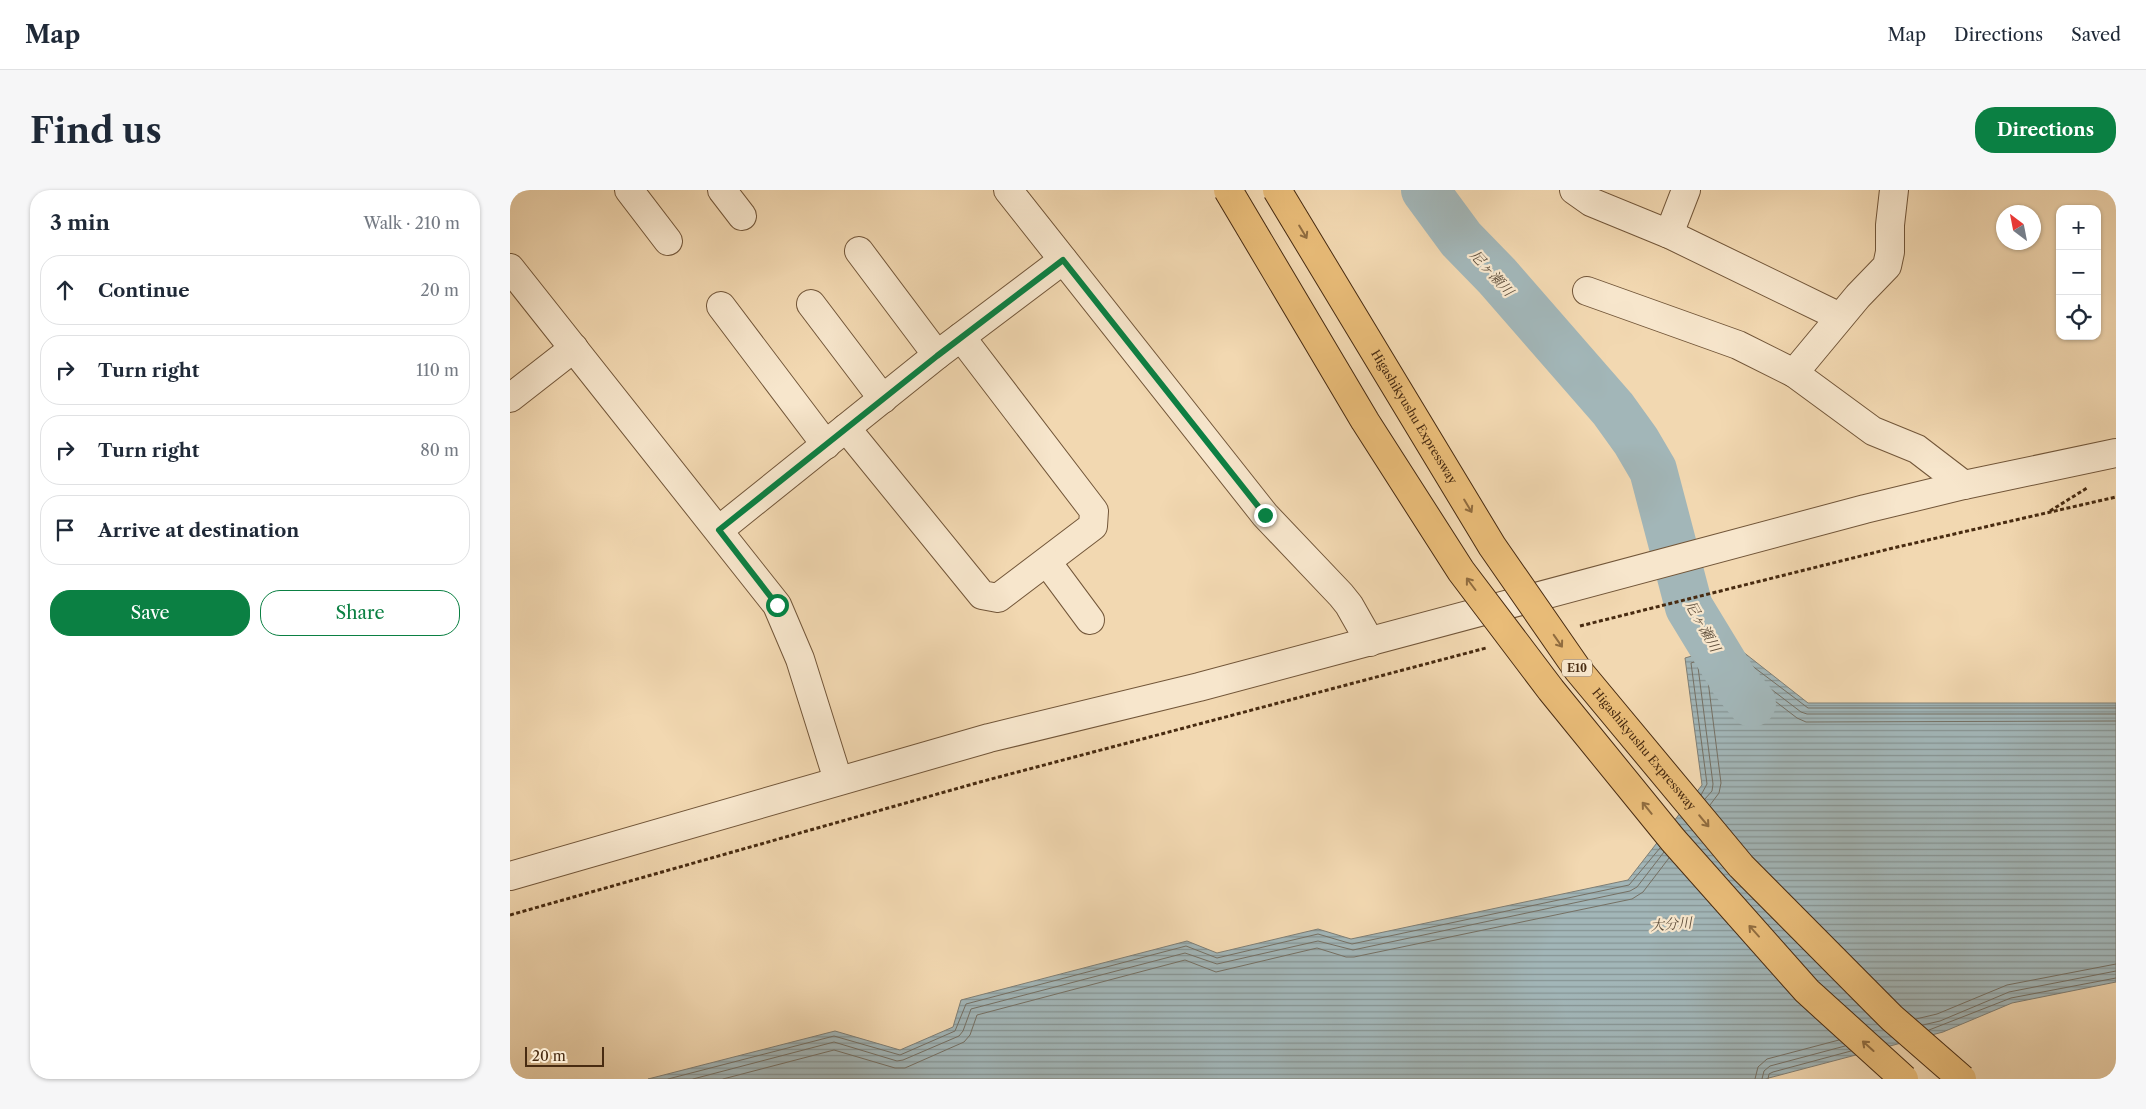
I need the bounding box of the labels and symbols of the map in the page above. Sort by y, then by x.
north arrow [1996,205,2041,250]
one-way arrow [1298,224,1308,238]
water label: 尼ヶ瀬川 [1467,246,1519,301]
street label: Higashikyushu Expressway [1368,347,1461,487]
one-way arrow [1463,498,1473,512]
route end [1254,504,1277,527]
one-way arrow [1466,578,1477,591]
route start [766,594,789,617]
water label: 尼ヶ瀬川 [1682,597,1725,657]
one-way arrow [1553,634,1563,648]
road number: E10 [1562,659,1592,676]
street label: Higashikyushu Expressway [1589,685,1700,813]
one-way arrow [1642,802,1653,815]
one-way arrow [1699,815,1710,828]
water label: 大分川 [1649,913,1695,934]
one-way arrow [1748,924,1760,937]
one-way arrow [1862,1040,1875,1052]
scale bar [525,1044,604,1067]

